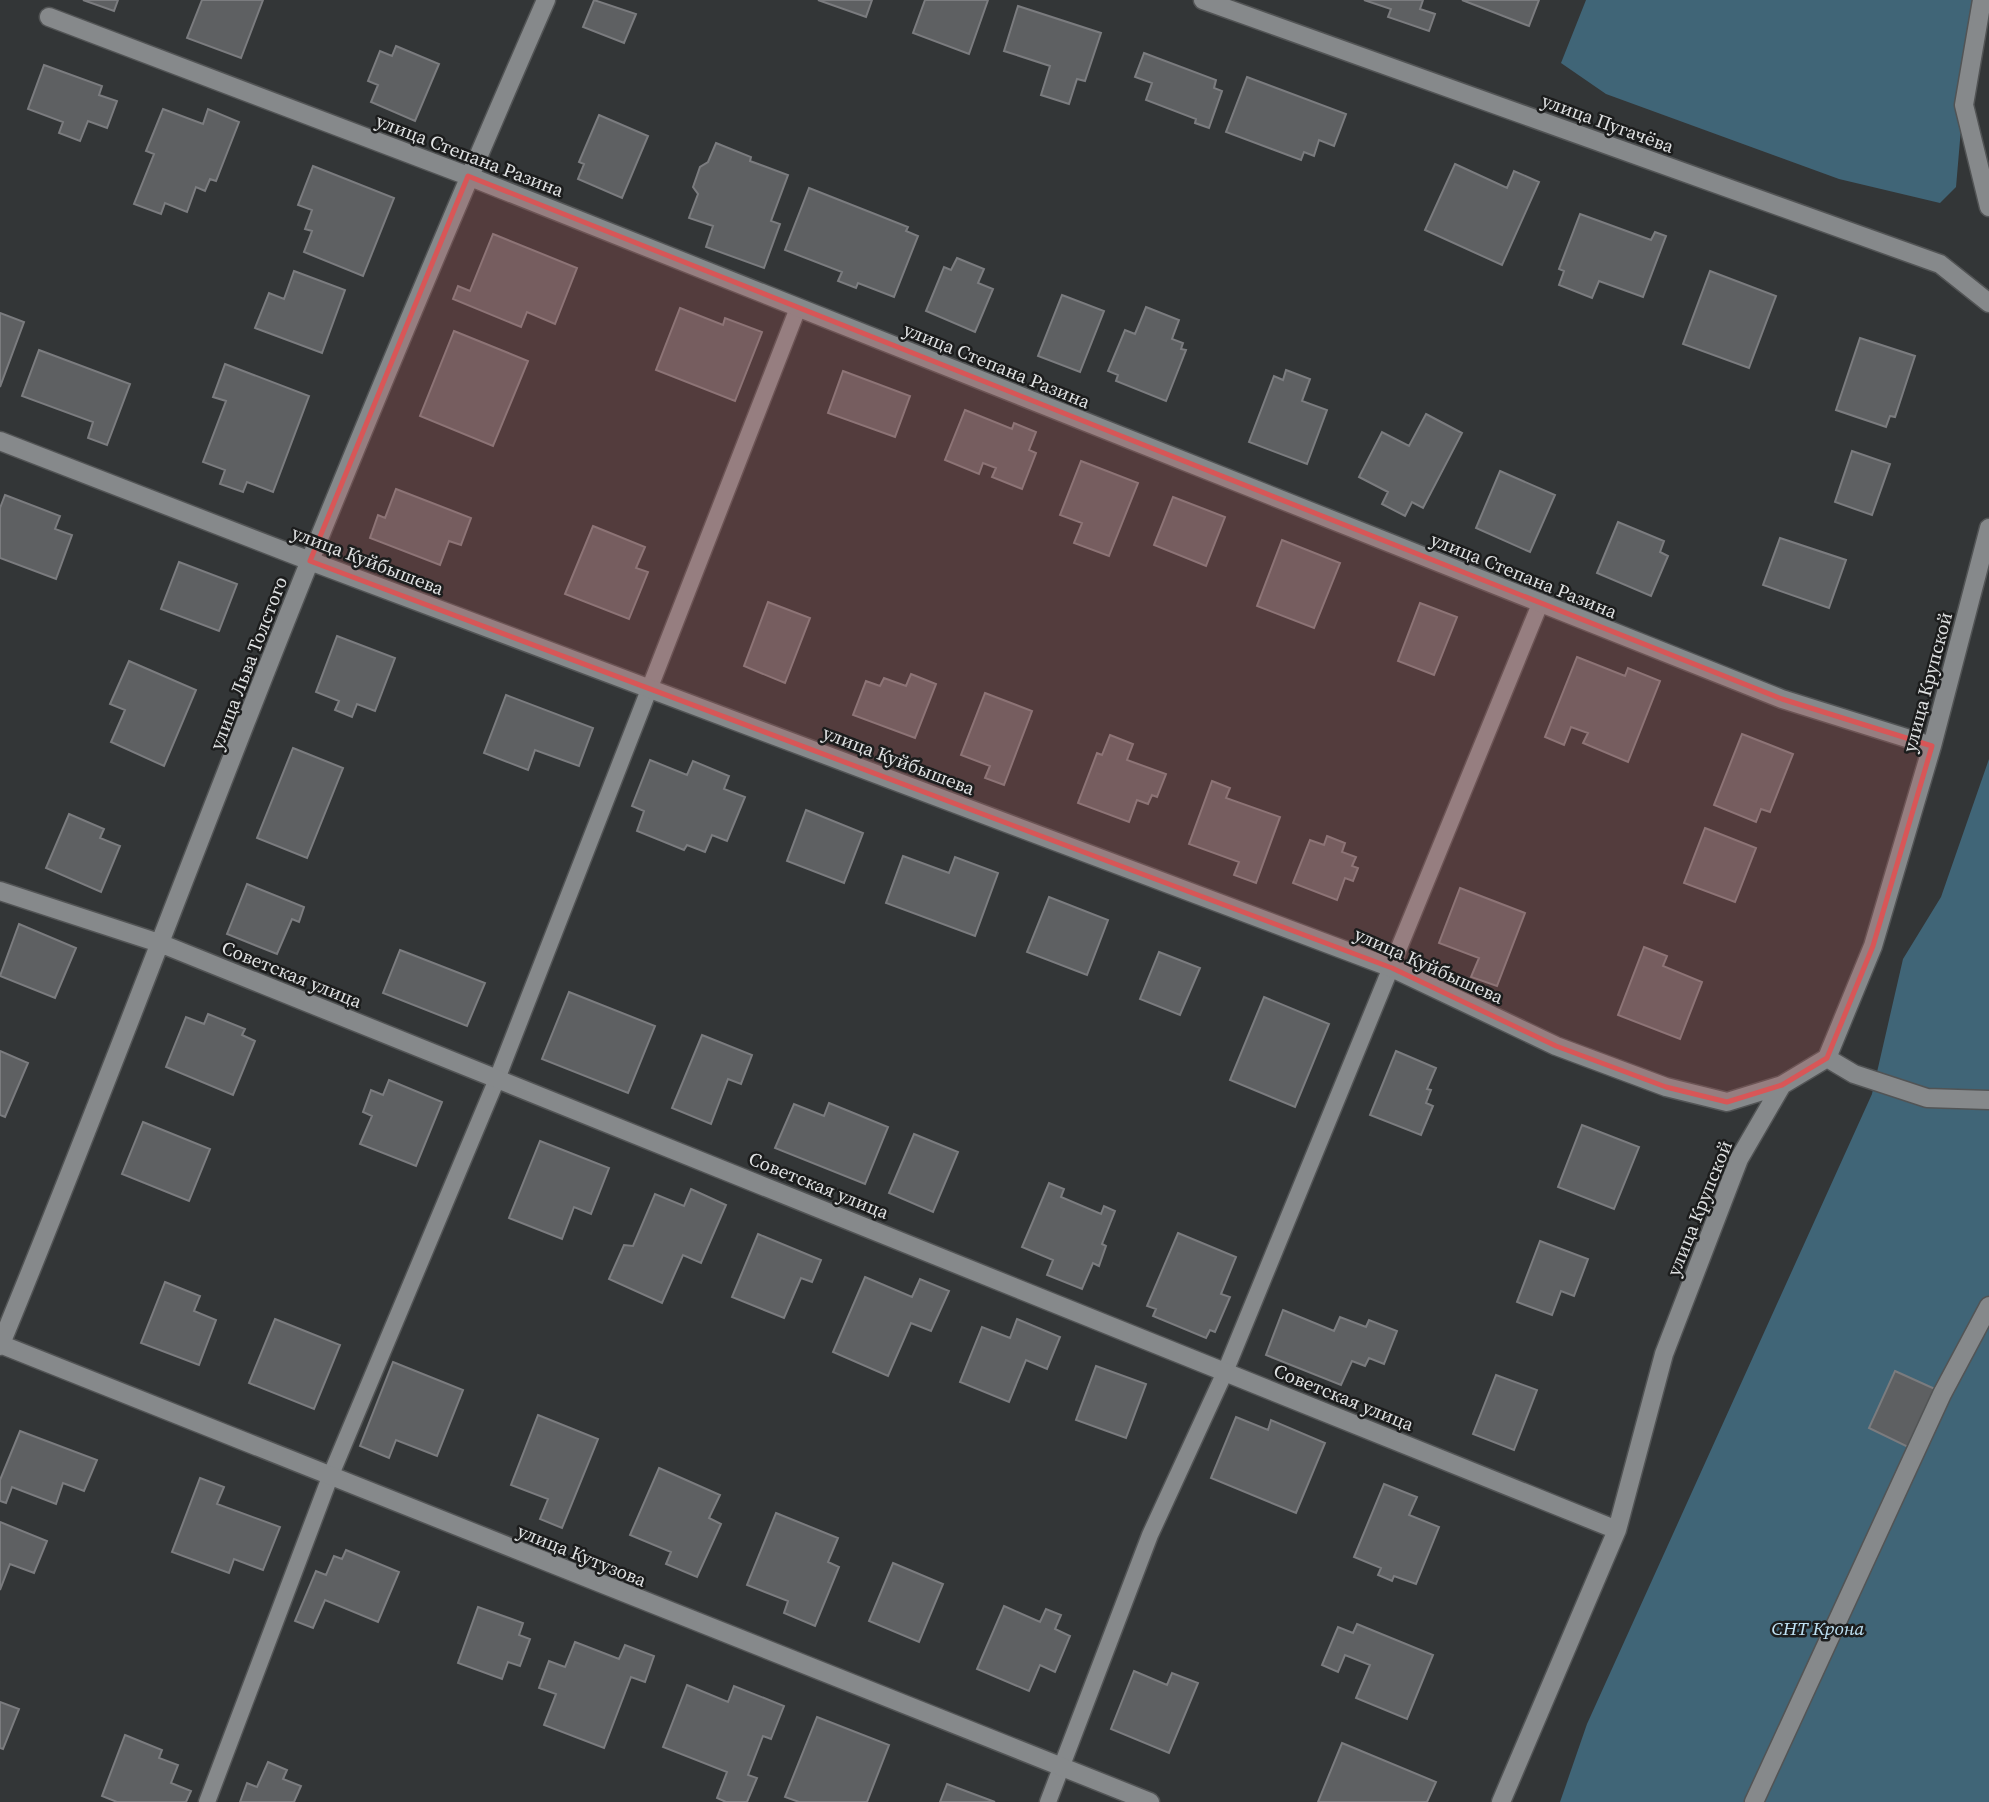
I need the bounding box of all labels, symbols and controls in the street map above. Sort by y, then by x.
street label: улица Пугачёва [1538,87,1678,159]
street label: улица Степана Разина [372,107,568,203]
street label: улица Степана Разина [900,316,1095,415]
street label: улица Куйбышева [288,519,448,601]
street label: улица Степана Разина [1427,526,1622,625]
street label: улица Льва Толстого [203,573,293,753]
street label: улица Крупской [1896,609,1958,755]
street label: улица Куйбышева [819,719,979,801]
street label: улица Куйбышева [1350,920,1508,1010]
street label: Советская улица [218,934,366,1014]
street label: улица Крупской [1660,1136,1738,1280]
street label: Советская улица [745,1145,893,1225]
street label: Советская улица [1270,1357,1418,1437]
street label: улица Кутузова [514,1517,651,1593]
park label: СНТ Крона [1771,1615,1865,1641]

